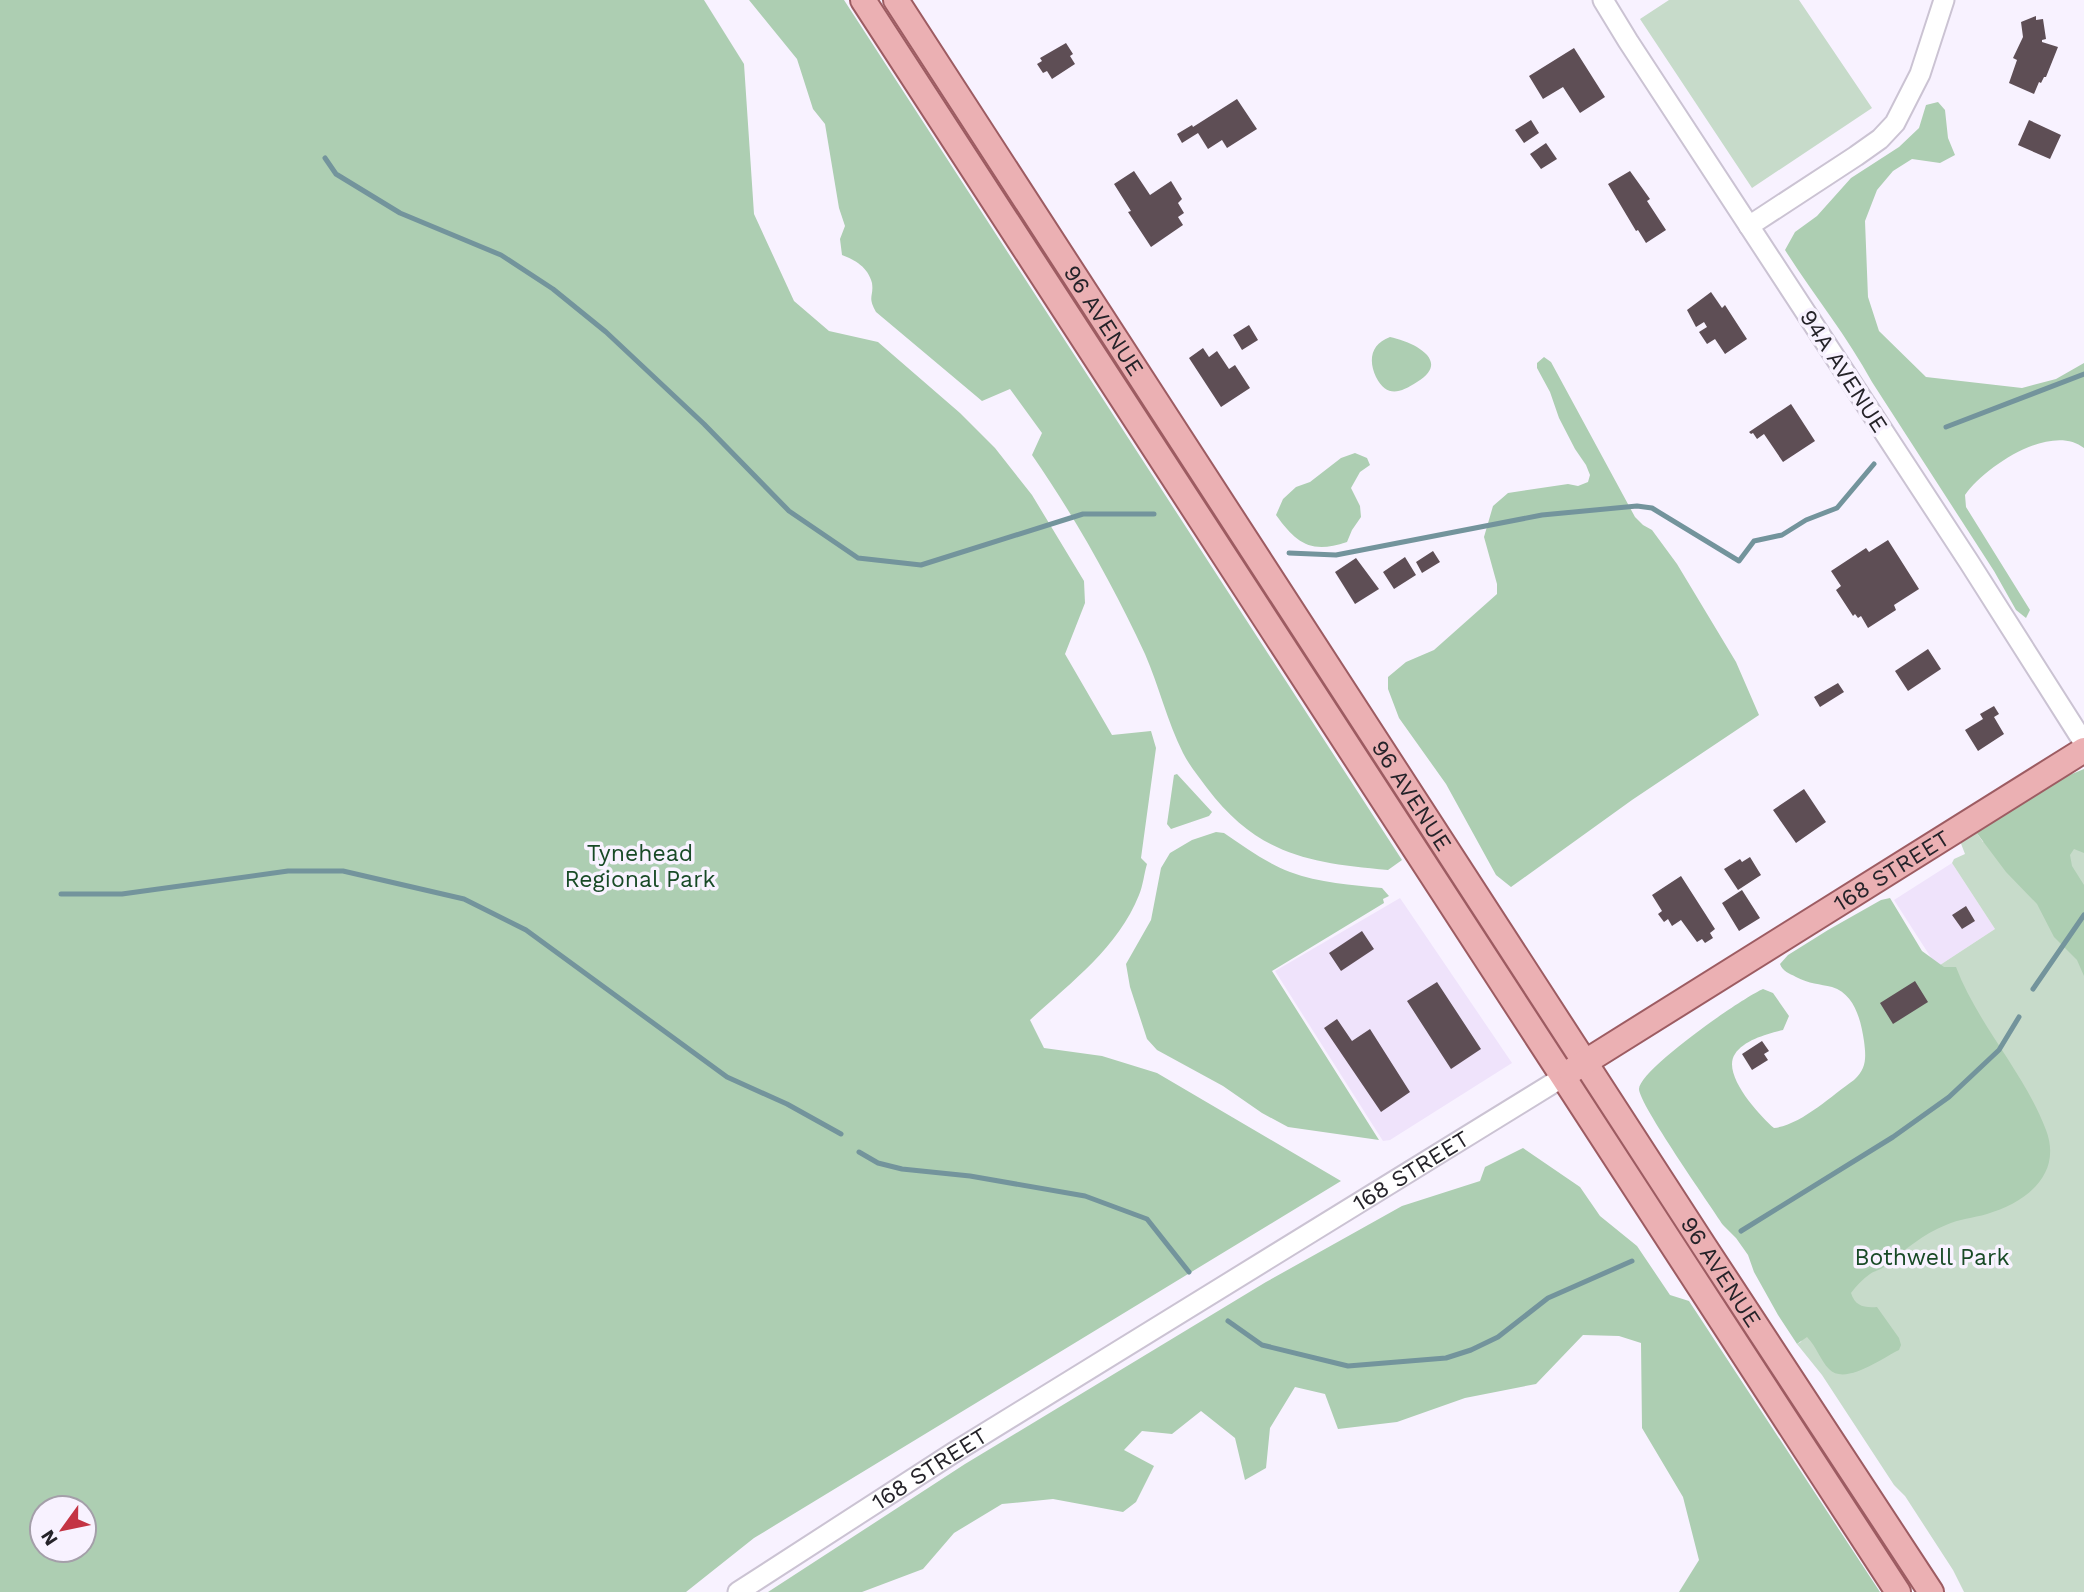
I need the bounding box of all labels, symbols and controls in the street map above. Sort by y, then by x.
street label: 96 AVENUE [1058,260,1149,381]
street label: 94A AVENUE [1794,305,1893,438]
street label: 96 AVENUE [1366,735,1457,856]
street label: 168 STREET [1829,825,1955,917]
park label: Tynehead Regional Park [564,840,716,893]
street label: 168 STREET [1348,1125,1474,1217]
street label: 96 AVENUE [1675,1212,1767,1332]
park label: Bothwell Park [1854,1244,2010,1271]
street label: 168 STREET [867,1422,993,1516]
north arrow [28,1494,98,1564]
text: N [36,1526,63,1550]

